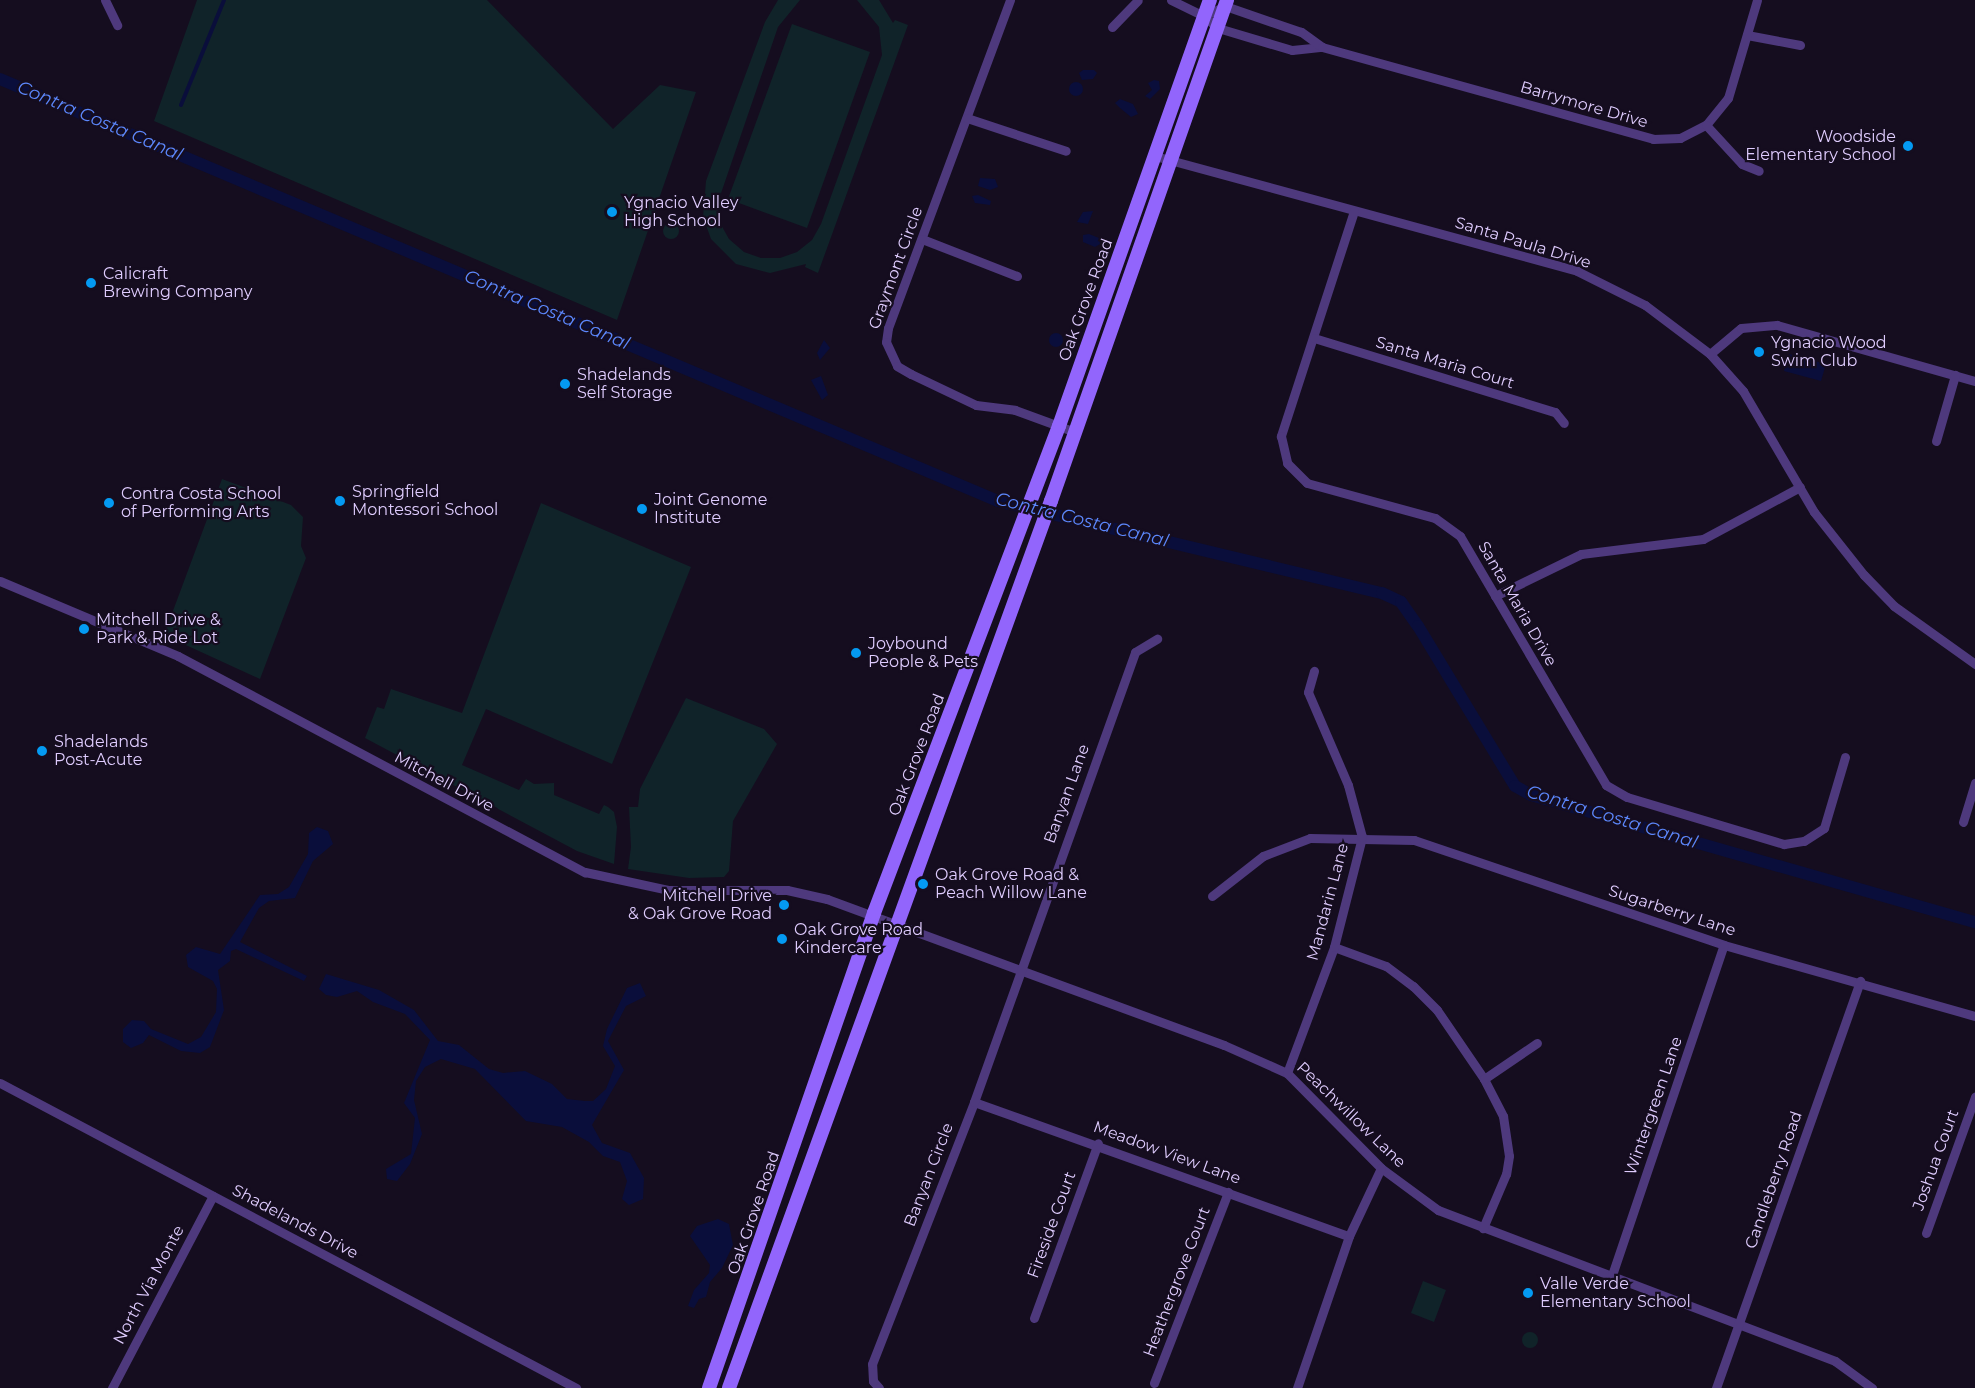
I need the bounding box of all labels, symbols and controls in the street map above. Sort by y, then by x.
water label: Contra Costa Canal [14,76,186,166]
street label: Barrymore Drive [1518,78,1650,132]
place label: Woodside Elementary School [1745,127,1896,165]
marker: Woodside Elementary School [1901,139,1915,153]
place label: Ygnacio Valley High School [624,193,738,231]
street label: Graymont Circle [865,204,927,332]
marker: Ygnacio Valley High School [605,205,619,219]
street label: Santa Paula Drive [1453,213,1593,273]
street label: Oak Grove Road [1055,236,1117,364]
place label: Calicraft Brewing Company [103,264,253,302]
water label: Contra Costa Canal [461,265,633,355]
marker: Calicraft Brewing Company [84,276,98,290]
street label: Santa Maria Court [1373,333,1517,393]
place label: Ygnacio Wood Swim Club [1771,333,1887,371]
marker: Ygnacio Wood Swim Club [1752,345,1766,359]
place label: Shadelands Self Storage [577,365,672,403]
marker: Shadelands Self Storage [558,377,572,391]
place label: Springfield Montessori School [352,482,498,520]
place label: Contra Costa School of Performing Arts [121,484,281,522]
water label: Contra Costa Canal [993,488,1171,552]
place label: Joint Genome Institute [654,490,767,528]
marker: Springfield Montessori School [333,494,347,508]
marker: Contra Costa School of Performing Arts [102,496,116,510]
marker: Joint Genome Institute [635,502,649,516]
street label: Santa Maria Drive [1473,538,1561,670]
place label: Mitchell Drive & Park & Ride Lot [96,610,221,648]
marker: Mitchell Drive & Park & Ride Lot [77,622,91,636]
place label: Joybound People & Pets [868,634,978,672]
marker: Joybound People & Pets [849,646,863,660]
street label: Oak Grove Road [885,691,949,819]
place label: Shadelands Post-Acute [54,732,148,770]
street label: Banyan Lane [1040,742,1094,846]
marker: Shadelands Post-Acute [35,744,49,758]
street label: Mitchell Drive [391,748,497,816]
water label: Contra Costa Canal [1524,781,1700,853]
street label: Mandarin Lane [1303,841,1353,963]
place label: Oak Grove Road & Peach Willow Lane [935,865,1087,903]
marker: Oak Grove Road & Peach Willow Lane [916,877,930,891]
street label: Sugarberry Lane [1606,881,1738,941]
place label: Mitchell Drive & Oak Grove Road [628,886,772,924]
marker: Mitchell Drive & Oak Grove Road [777,898,791,912]
place label: Oak Grove Road Kindercare [794,920,923,958]
marker: Oak Grove Road Kindercare [775,932,789,946]
street label: Wintergreen Lane [1621,1034,1687,1178]
street label: Peachwillow Lane [1293,1058,1409,1172]
street label: Joshua Court [1909,1107,1963,1213]
street label: Candleberry Road [1741,1109,1807,1251]
street label: Meadow View Lane [1091,1117,1243,1189]
street label: Banyan Circle [900,1120,958,1230]
street label: Oak Grove Road [724,1149,784,1277]
street label: Fireside Court [1024,1169,1080,1281]
street label: Shadelands Drive [229,1181,361,1263]
street label: Heathergrove Court [1140,1204,1214,1360]
street label: North Via Monte [110,1222,188,1348]
place label: Valle Verde Elementary School [1540,1274,1691,1312]
marker: Valle Verde Elementary School [1521,1286,1535,1300]

